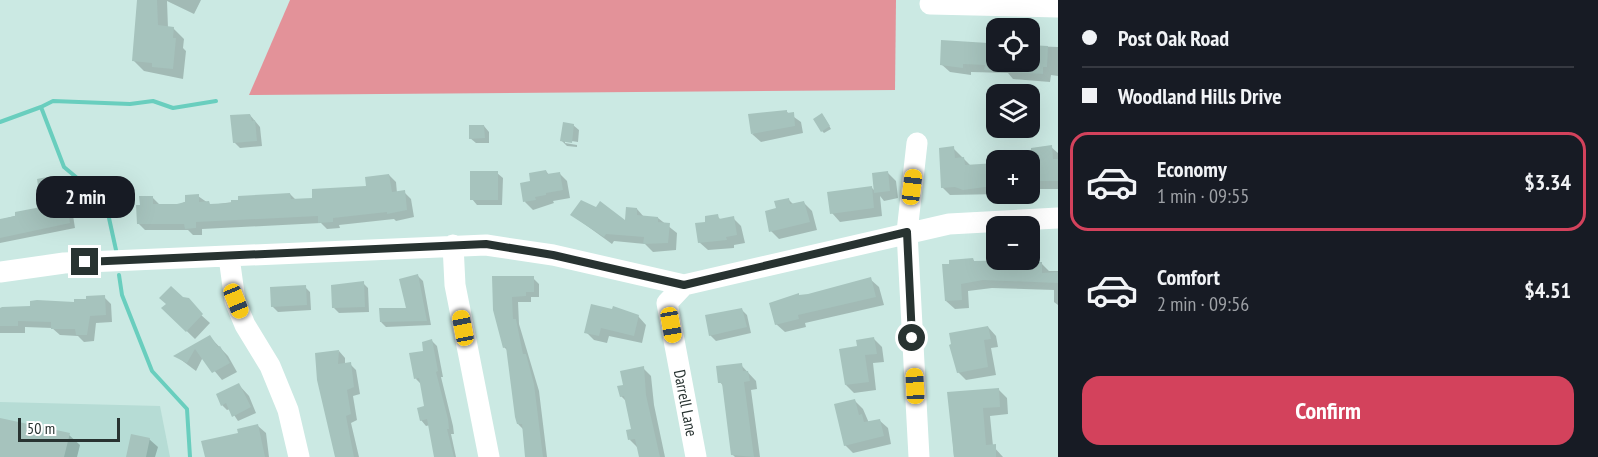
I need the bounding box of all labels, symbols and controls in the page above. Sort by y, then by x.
map controls [986,18,1040,270]
button: locate [986,18,1040,72]
text: Post Oak Road [1118,24,1229,52]
text: Woodland Hills Drive [1118,82,1282,110]
button: layers [986,84,1040,138]
button: + [986,150,1040,204]
icon: car [1085,155,1139,209]
text: Economy [1157,155,1227,183]
car [901,168,923,206]
text: $3.34 [1524,168,1571,196]
callout: 2 min [36,175,134,217]
text: 1 min · 09:55 [1157,183,1249,209]
text: 2 min [65,184,106,210]
button: − [986,216,1040,270]
route end [71,248,98,275]
icon: car [1085,263,1139,317]
text: Comfort [1157,263,1220,291]
text: $4.51 [1524,276,1571,304]
car [221,281,251,321]
text: 2 min · 09:56 [1157,291,1249,317]
car [659,306,683,344]
car [451,309,475,347]
route start [898,324,925,351]
street label: Darrell Lane [670,368,702,438]
car [905,368,925,404]
button: Confirm [1082,376,1574,445]
scale bar [18,415,120,442]
text: 50 m [27,418,55,438]

